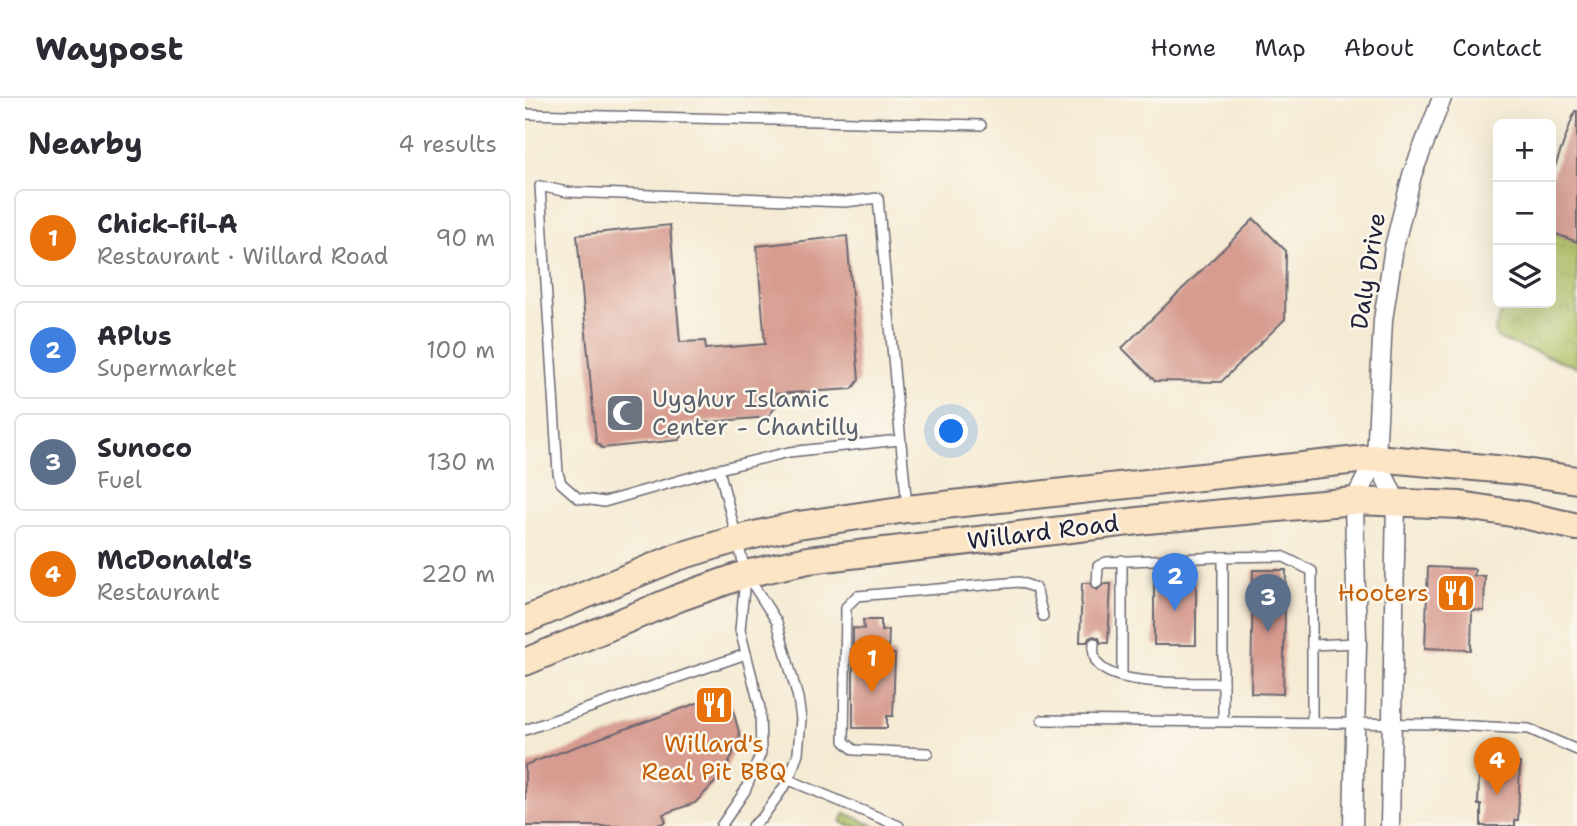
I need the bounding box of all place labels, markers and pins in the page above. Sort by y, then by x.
place label: Uyghur Islamic Center - Chantilly [652,383,859,443]
mosque icon: Uyghur Islamic Center - Chantilly [604,392,646,434]
pin: 2 [1152,553,1198,611]
restaurant icon: Hooters [1435,572,1477,614]
pin: 3 [1245,574,1291,632]
place label: Hooters [1338,577,1429,609]
pin: 1 [849,635,895,693]
restaurant icon: Willard's Real Pit BBQ [693,684,735,726]
place label: Willard's Real Pit BBQ [642,728,786,788]
pin: 4 [1474,737,1520,795]

